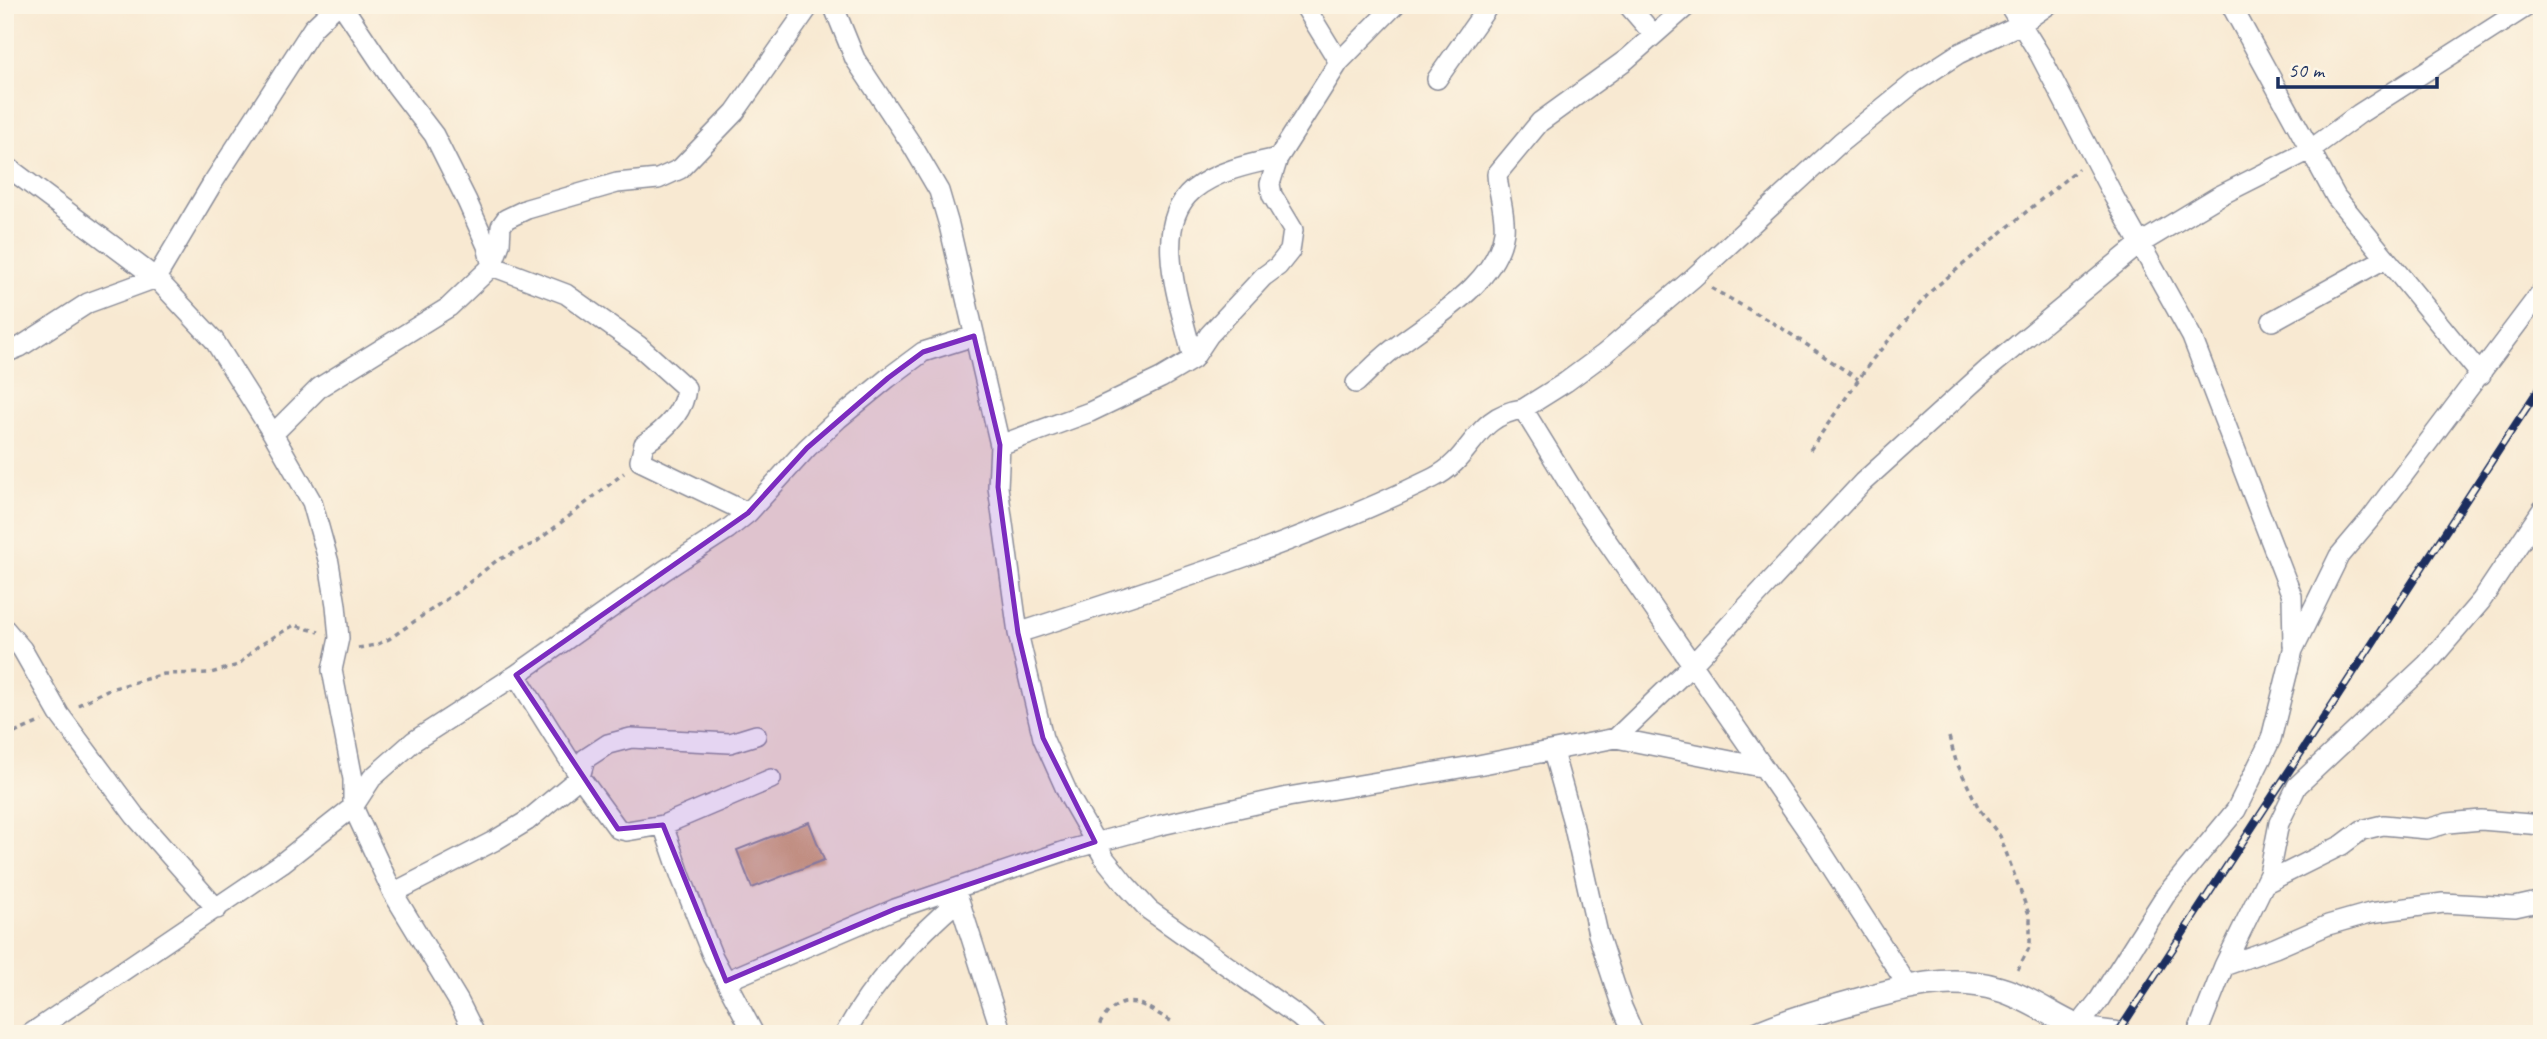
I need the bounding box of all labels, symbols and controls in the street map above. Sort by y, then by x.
scale bar [2278,46,2437,90]
text: 50 m [2288,57,2326,83]

